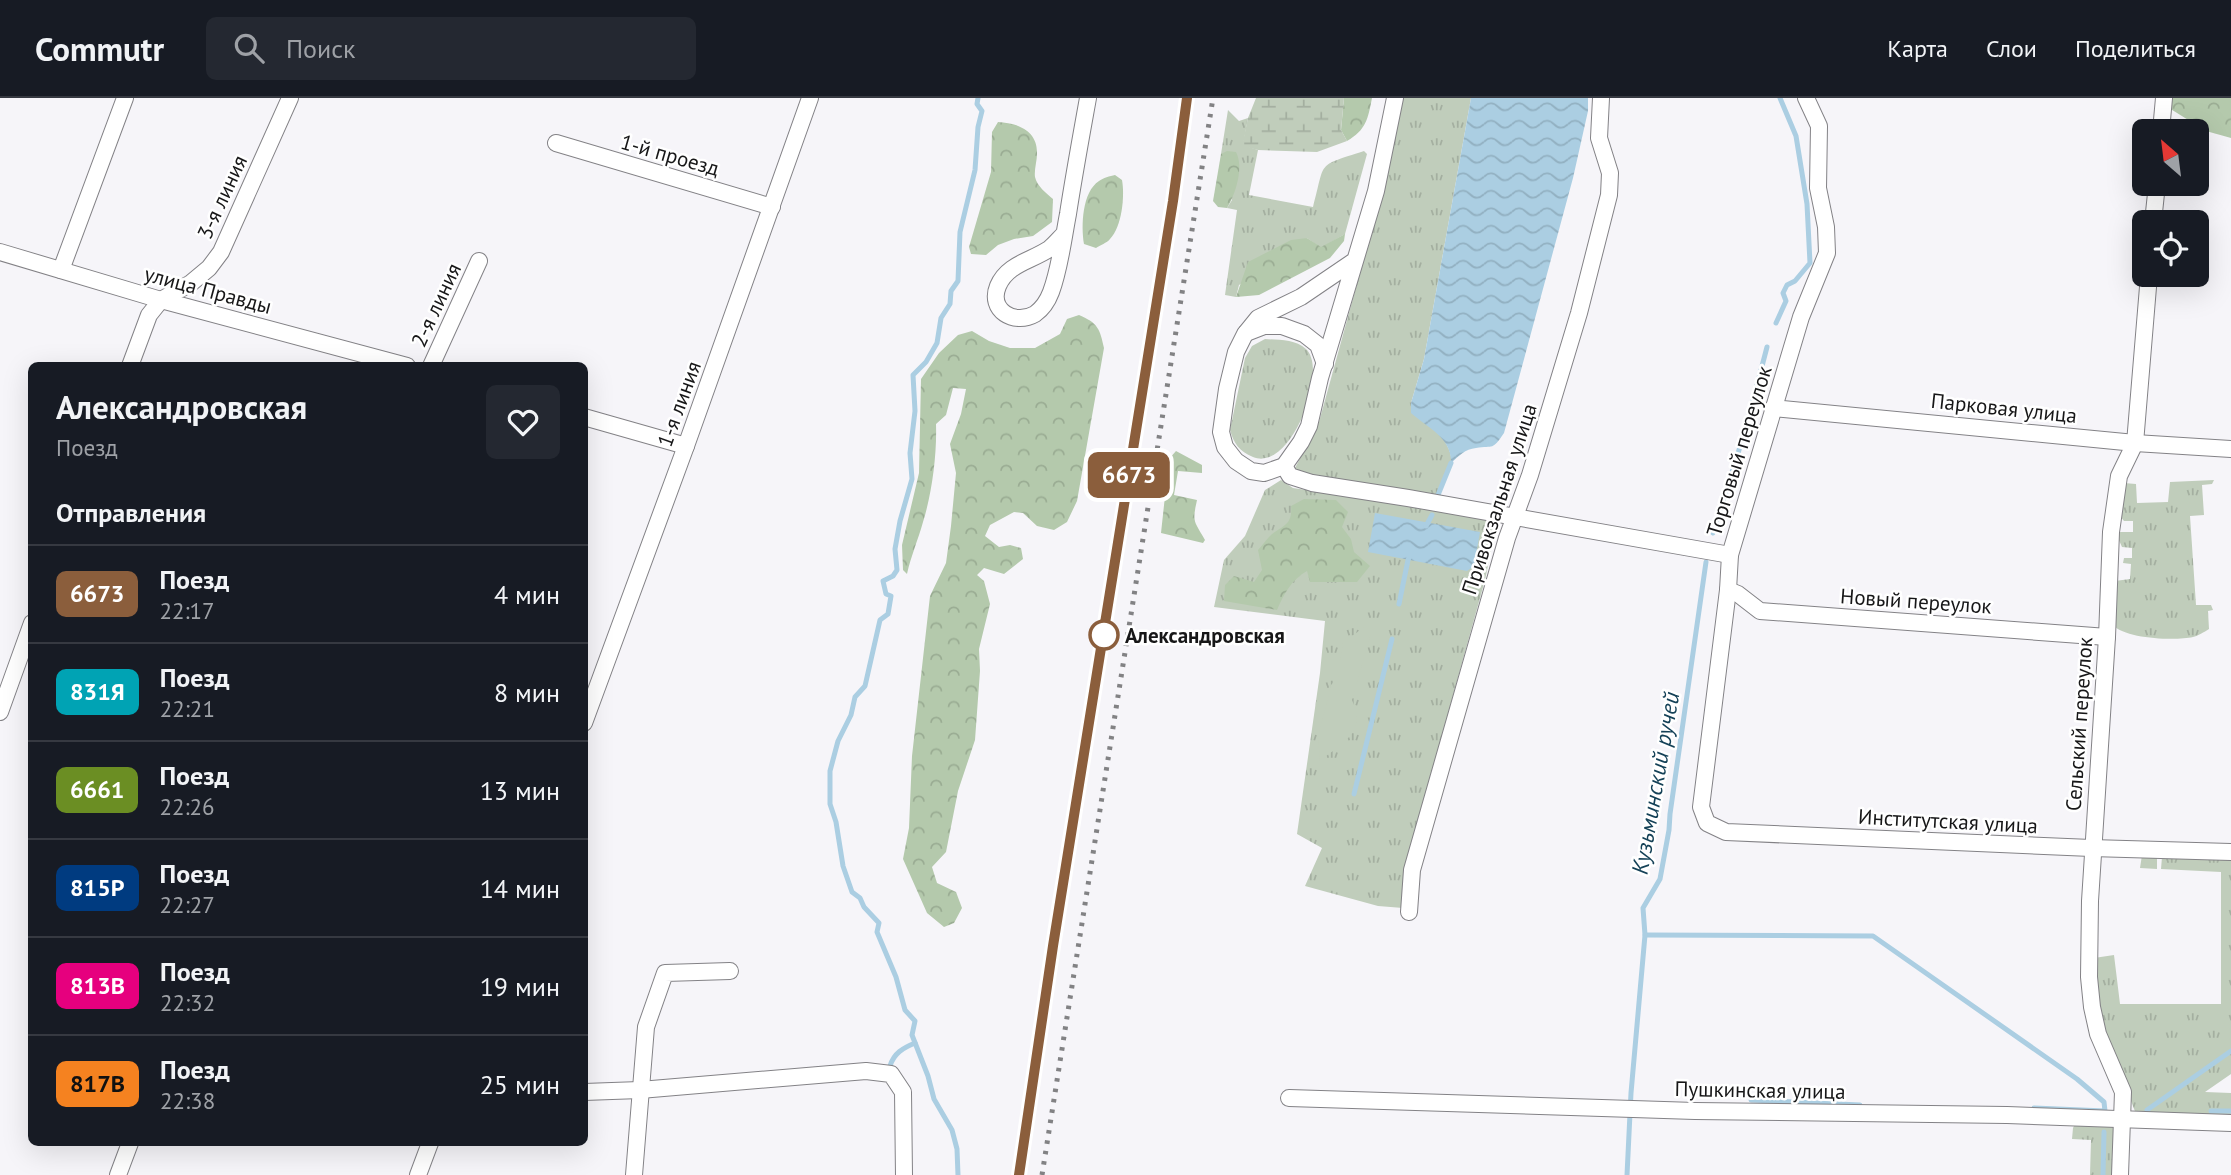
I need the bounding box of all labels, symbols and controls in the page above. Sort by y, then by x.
search box [206,17,696,80]
text: Commutr [35,27,164,70]
icon: search [230,29,268,67]
text: Поиск [286,32,355,65]
text: Карта [1887,33,1948,64]
text: Слои [1986,33,2037,64]
text: Поделиться [2075,33,2196,64]
north arrow [2132,119,2208,196]
map controls [2132,119,2209,287]
street label: 1-й проезд [618,128,722,182]
street label: 3-я линия [191,151,253,243]
button: locate [2132,210,2209,287]
street label: 2-я линия [405,259,467,351]
street label: улица Правды [142,260,274,320]
street label: 1-я линия [651,357,707,451]
street label: Торговый переулок [1700,363,1778,539]
text: Александровская [56,385,307,428]
button: heart [486,385,560,459]
street label: Парковая улица [1930,387,2078,429]
street label: Привокзальная улица [1455,400,1543,598]
text: Поезд [56,433,118,462]
line badge: 6673 [1080,452,1178,498]
text: 6673 [1102,459,1156,490]
text: Отправления [56,496,206,529]
text: Поезд [159,563,229,596]
text: 6673 [70,578,124,609]
text: 4 мин [494,578,560,611]
street label: Новый переулок [1839,582,1993,620]
text: 22:17 [159,596,215,625]
marker: Александровская [1089,620,1119,650]
place label: Александровская [1125,622,1285,649]
street label: Сельский переулок [2059,636,2099,812]
text: Поезд [160,661,230,694]
text: 831Я [70,676,125,707]
text: 8 мин [494,676,560,709]
water label: Кузьминский ручей [1625,689,1685,877]
text: 22:21 [160,694,215,723]
text: Поезд [159,759,229,792]
text: 6661 [70,774,124,805]
text: 13 мин [480,774,560,807]
text: 22:26 [159,792,215,821]
street label: Институтская улица [1858,803,2038,839]
text: Поезд [160,857,229,890]
text: 815Р [70,872,125,903]
text: 14 мин [480,872,560,905]
text: 22:27 [160,890,215,919]
text: Поезд [160,955,230,988]
text: 813В [70,970,125,1001]
text: 19 мин [480,970,560,1003]
text: 22:32 [160,988,215,1017]
text: Поезд [160,1053,230,1086]
text: 817В [70,1068,125,1099]
text: 25 мин [480,1068,560,1101]
street label: Пушкинская улица [1674,1075,1846,1105]
text: 22:38 [160,1086,215,1115]

